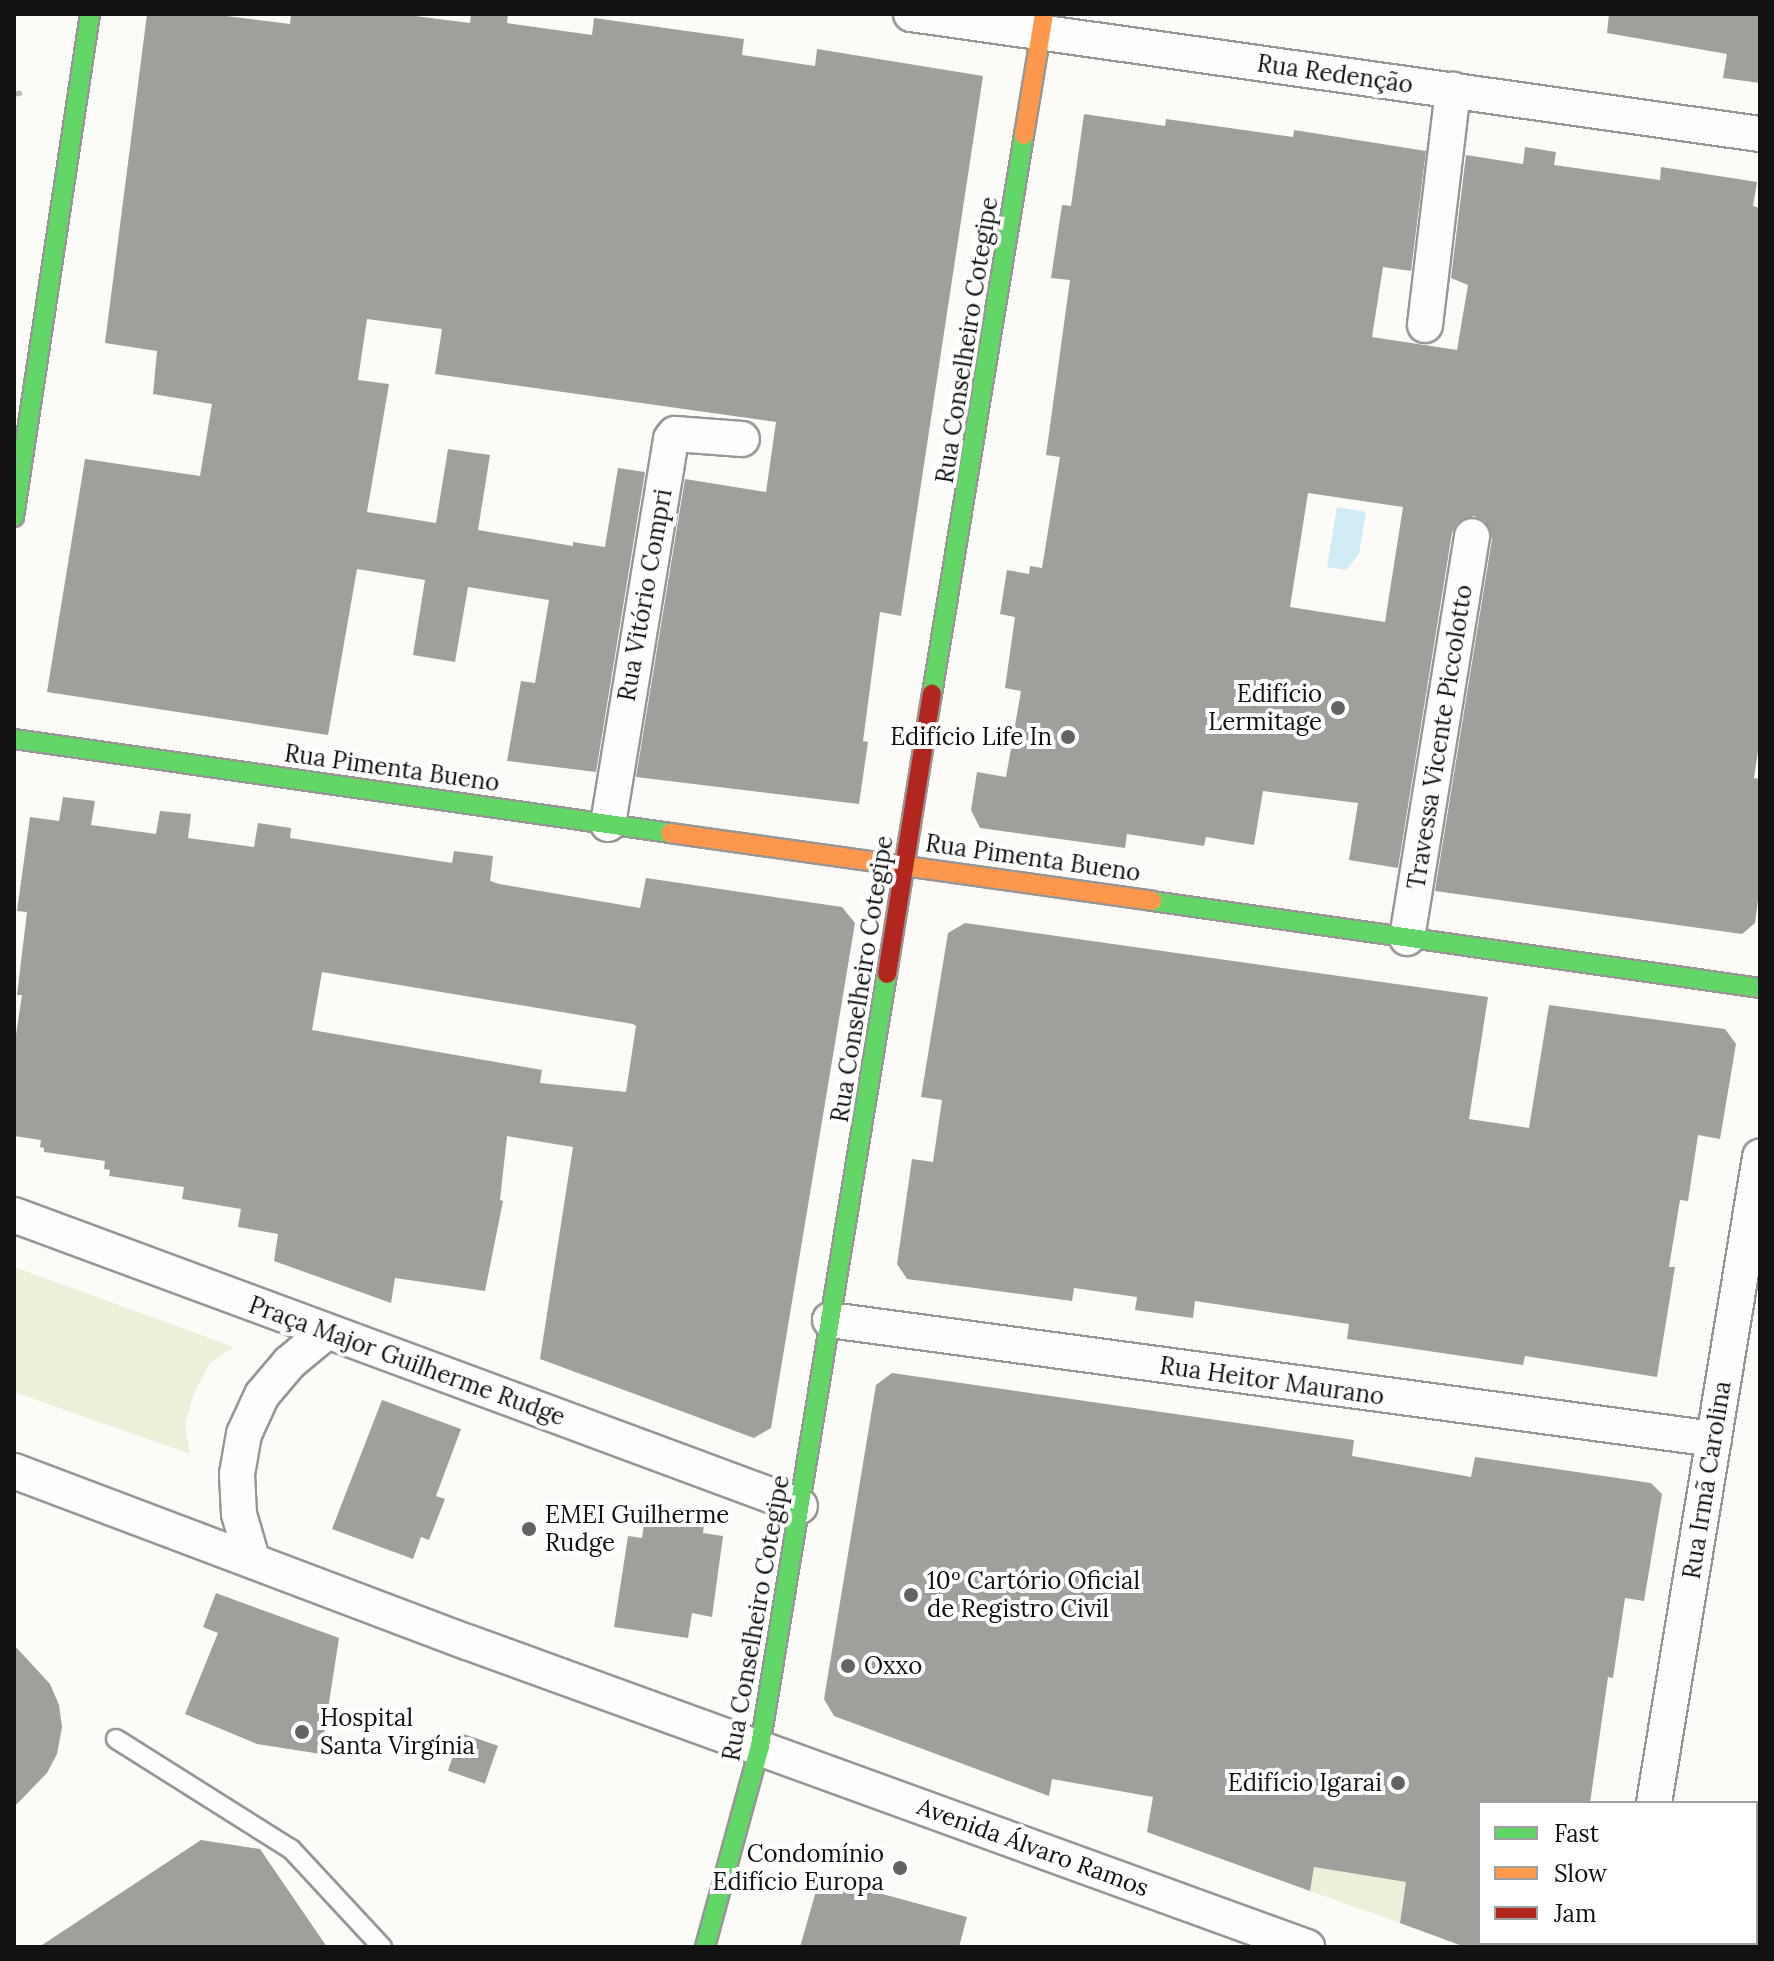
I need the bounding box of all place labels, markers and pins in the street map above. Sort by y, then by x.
place label: Edifício Lermitage [1208,680,1322,736]
marker: Edifício Lermitage [1329,699,1347,717]
place label: Edifício Life In [890,723,1052,751]
marker: Edifício Life In [1059,728,1077,746]
place label: EMEI Guilherme Rudge [545,1501,729,1557]
marker: EMEI Guilherme Rudge [520,1520,538,1538]
place label: 10º Cartório Oficial de Registro Civil [927,1567,1140,1623]
marker: 10º Cartório Oficial de Registro Civil [902,1586,920,1604]
place label: Oxxo [864,1652,922,1680]
marker: Oxxo [839,1657,857,1675]
place label: Hospital Santa Virgínia [320,1704,475,1760]
marker: Hospital Santa Virgínia [291,1721,313,1743]
place label: Edifício Igarai [1228,1769,1382,1797]
marker: Edifício Igarai [1389,1774,1407,1792]
place label: Condomínio Edifício Europa [712,1840,884,1896]
marker: Condomínio Edifício Europa [891,1859,909,1877]

